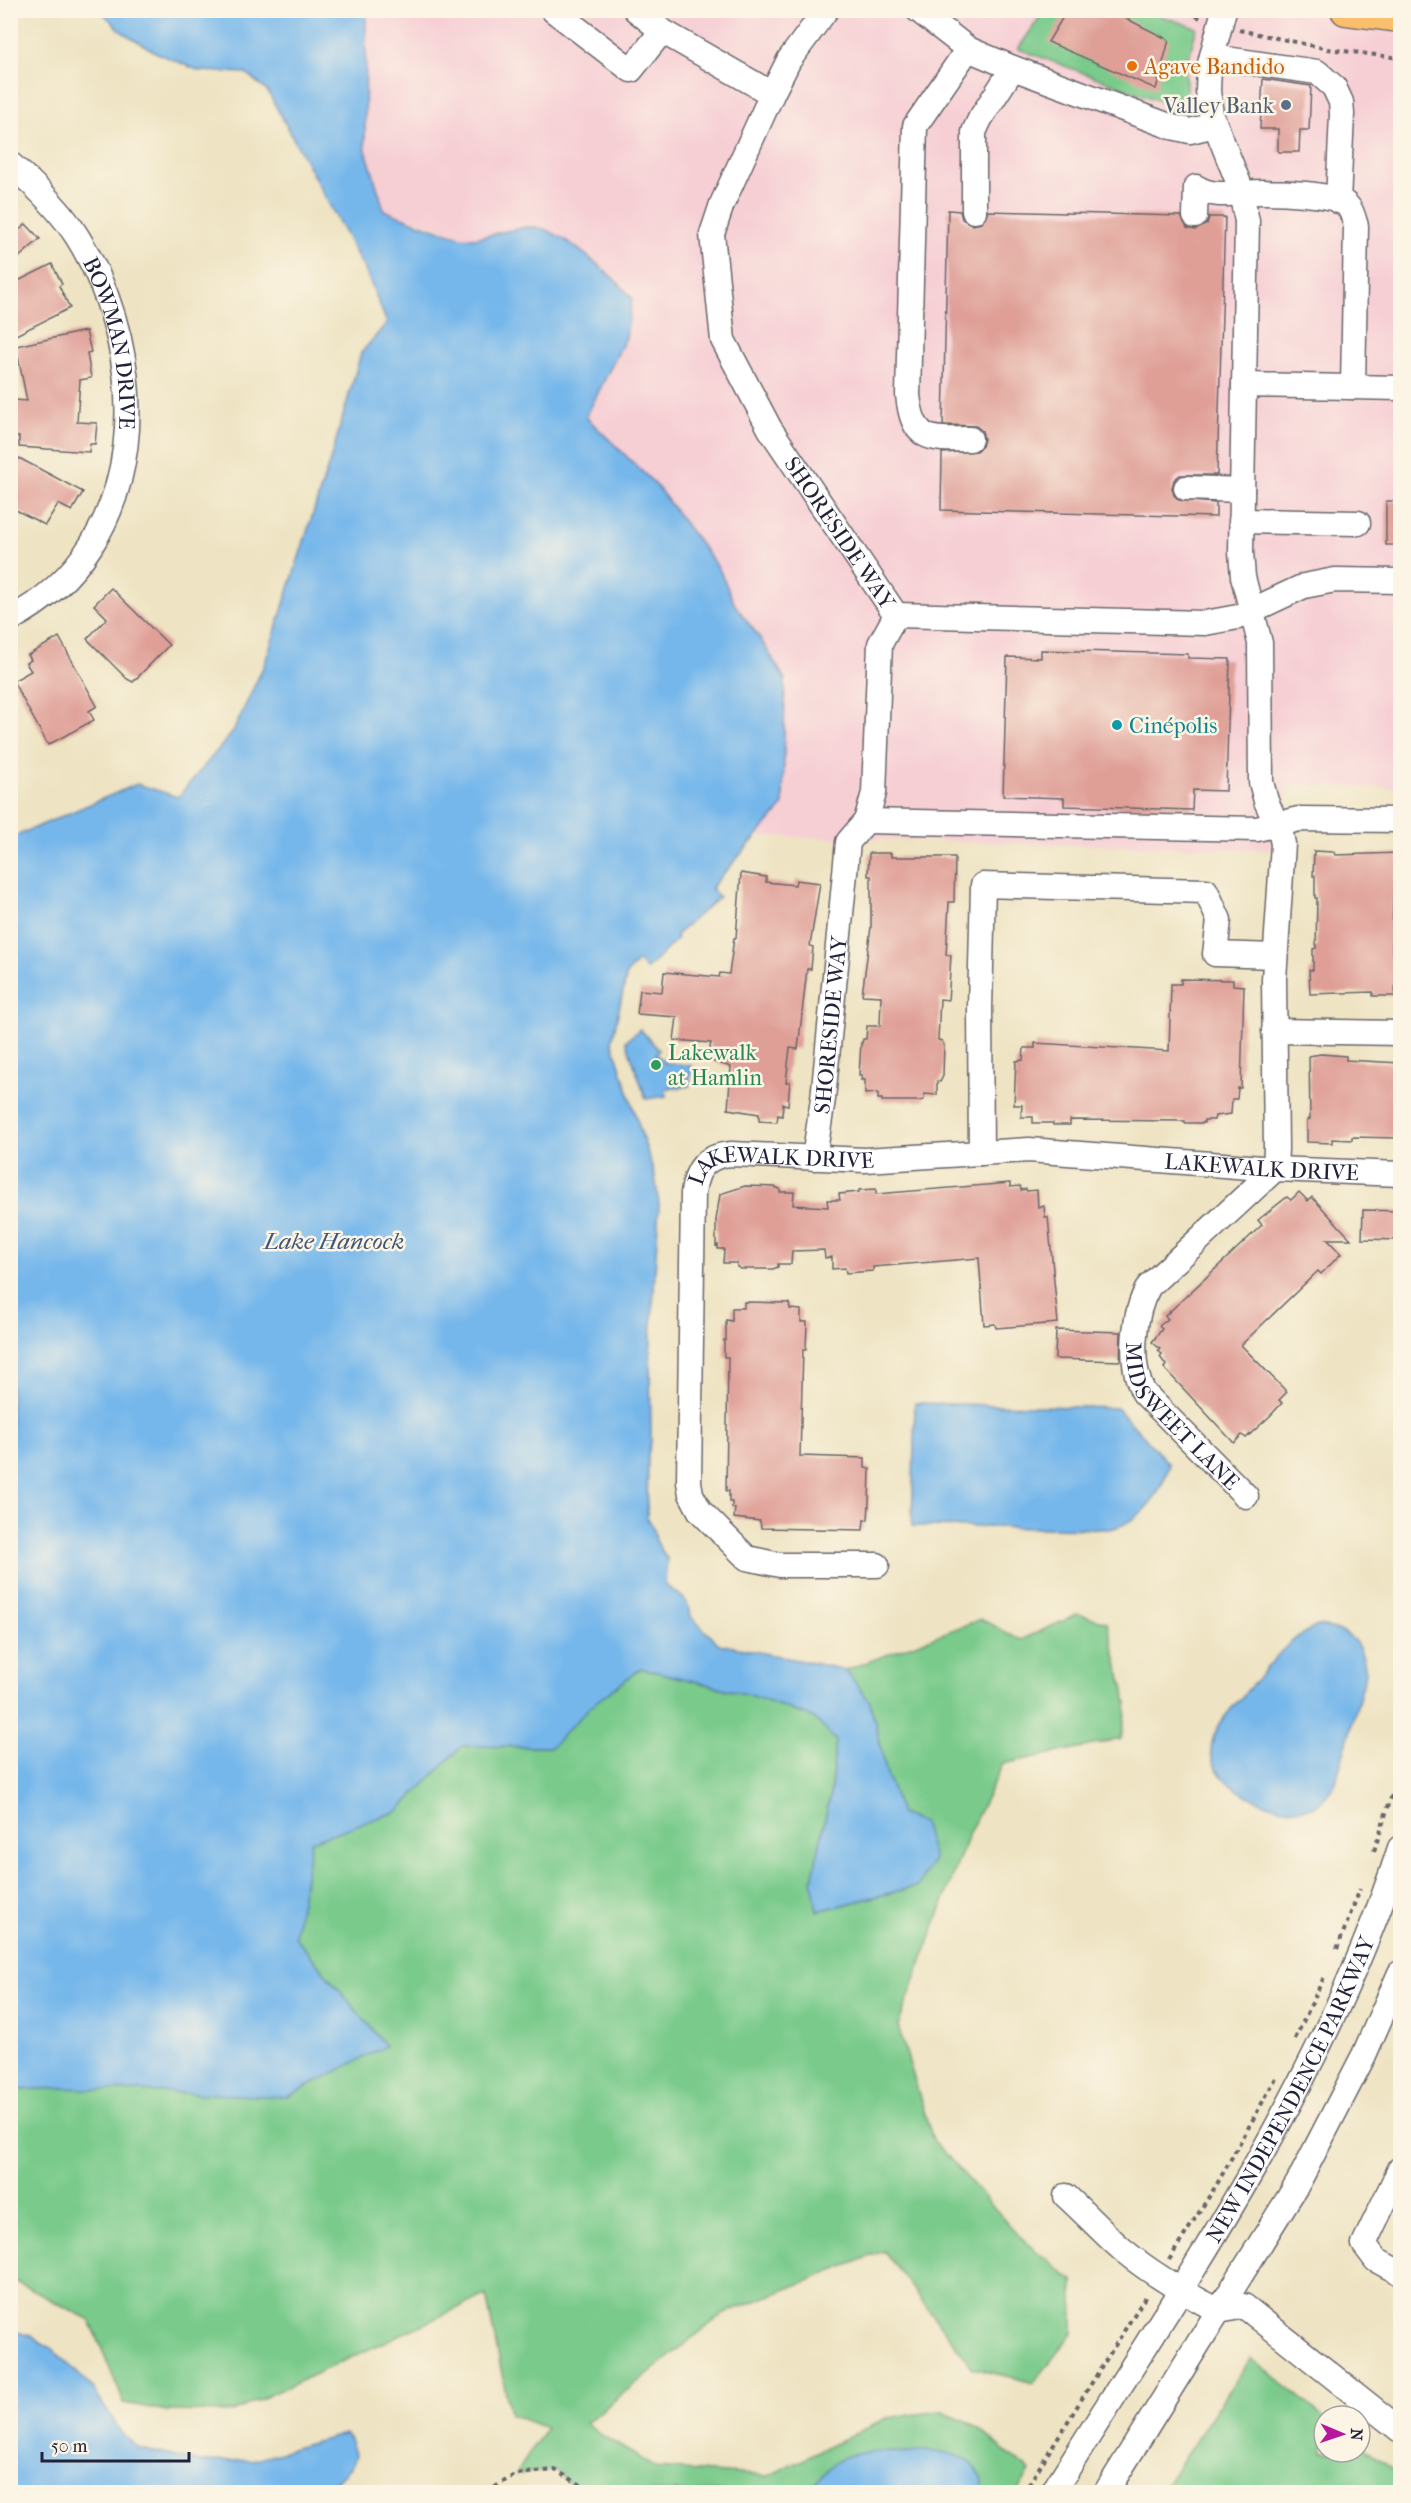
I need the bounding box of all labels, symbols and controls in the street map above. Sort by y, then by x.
place label: Agave Bandido [1143,54,1285,80]
marker: Agave Bandido [1125,59,1139,73]
place label: Valley Bank [1162,93,1275,119]
marker: Valley Bank [1279,98,1293,112]
street label: BOWMAN DRIVE [77,253,140,430]
street label: SHORESIDE WAY [779,452,901,615]
place label: Cinépolis [1129,713,1217,739]
marker: Cinépolis [1110,718,1124,732]
street label: SHORESIDE WAY [809,934,853,1116]
place label: Lakewalk at Hamlin [668,1040,762,1091]
marker: Lakewalk at Hamlin [649,1058,663,1072]
street label: LAKEWALK DRIVE [683,1142,875,1189]
street label: LAKEWALK DRIVE [1163,1149,1359,1186]
water label: Lake Hancock [262,1227,404,1255]
street label: MIDSWEET LANE [1120,1342,1244,1496]
street label: NEW INDEPENDENCE PARKWAY [1201,1932,1381,2248]
north arrow [1312,2404,1372,2464]
scale bar [42,2425,189,2463]
text: N [1347,2428,1366,2442]
text: 50 m [51,2436,88,2457]

